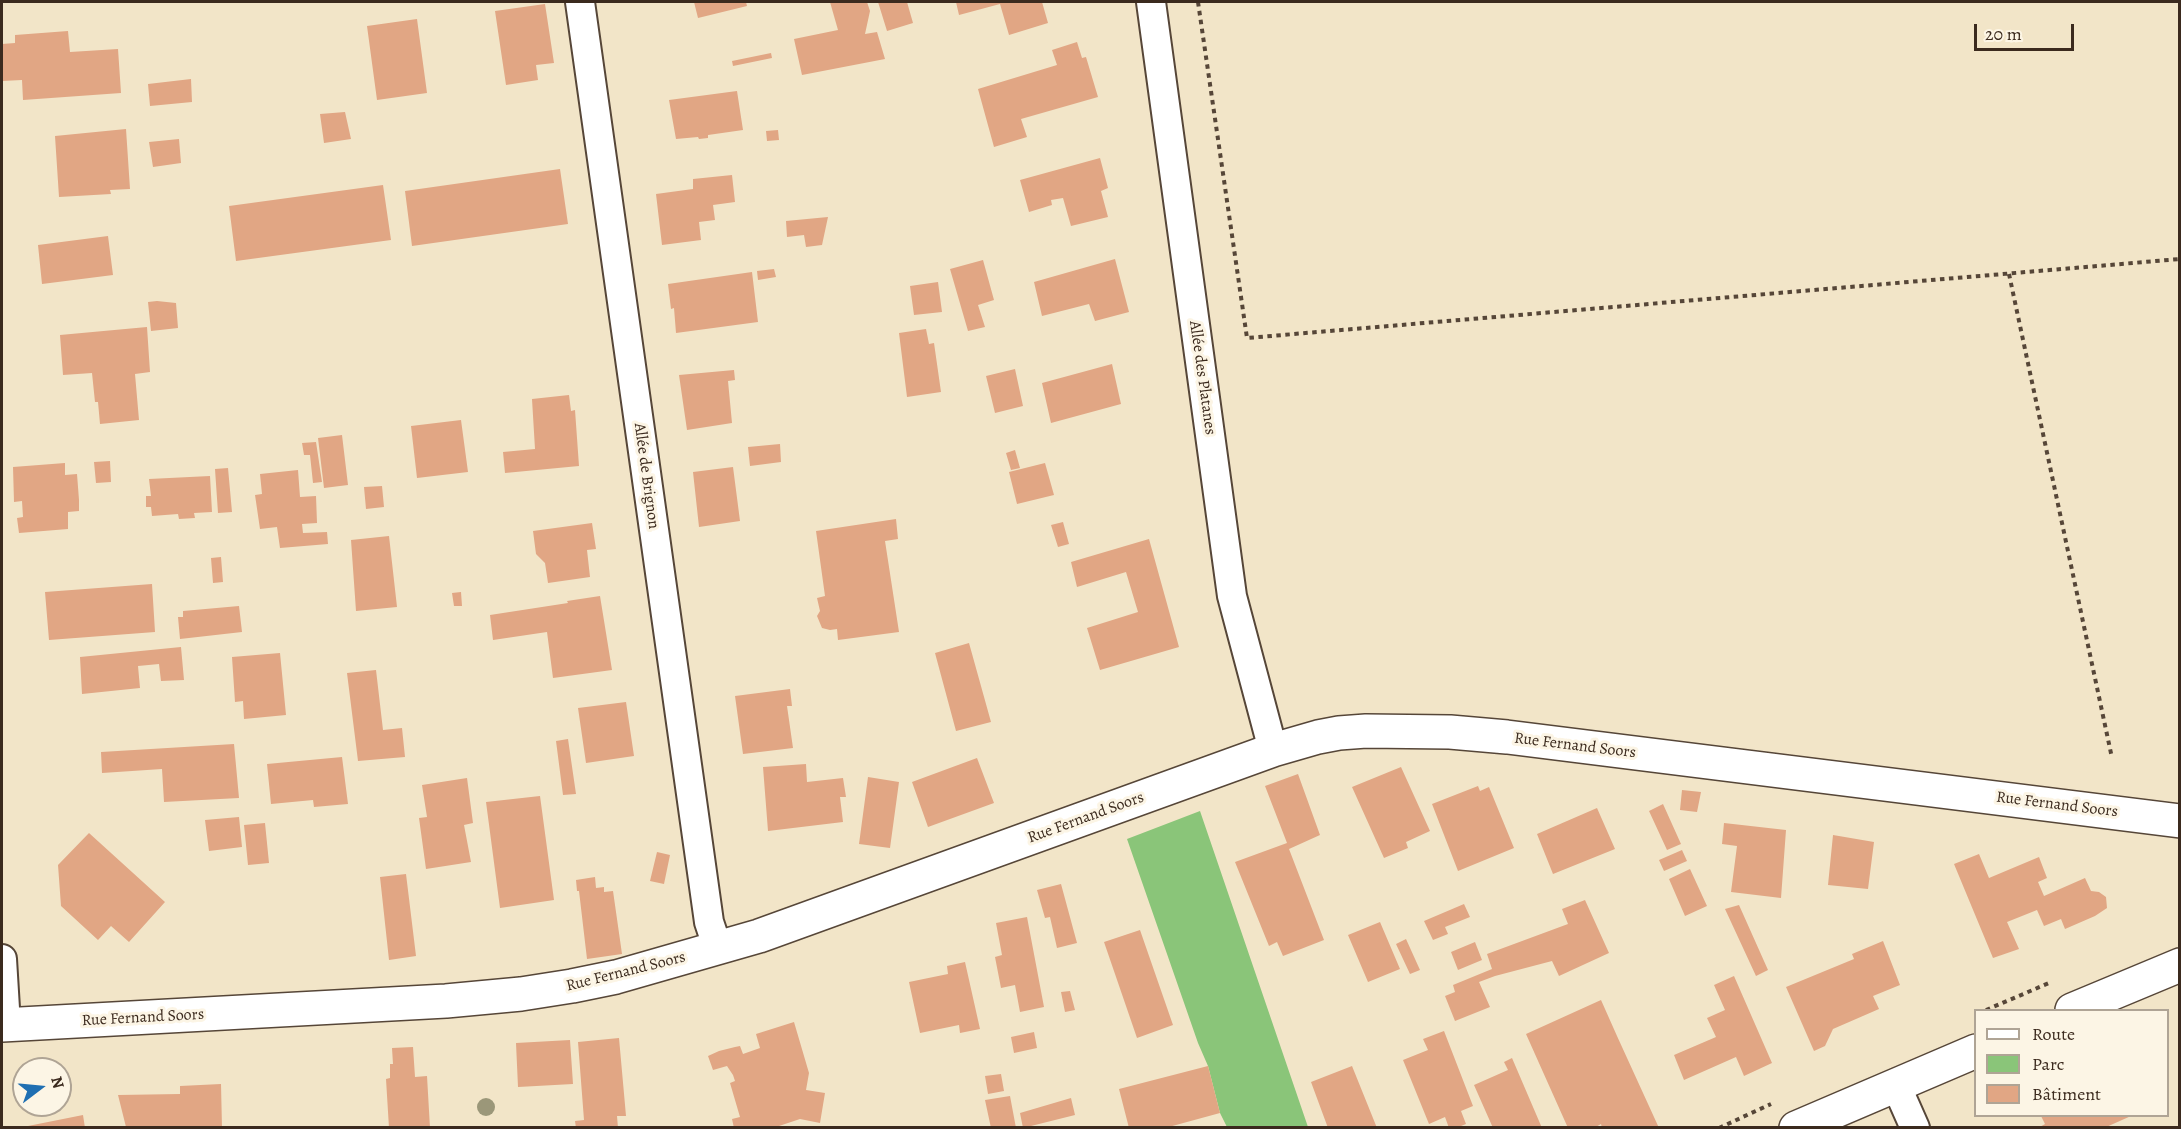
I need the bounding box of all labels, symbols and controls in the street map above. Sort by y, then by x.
scale bar [1977,12,2078,50]
text: 20 m [1985,22,2022,46]
street label: Allée des Platanes [1184,320,1220,436]
street label: Allée de Brignon [629,422,663,530]
street label: Rue Fernand Soors [1513,729,1637,763]
street label: Rue Fernand Soors [1025,788,1147,848]
street label: Rue Fernand Soors [1995,788,2119,822]
street label: Rue Fernand Soors [564,948,688,996]
street label: Rue Fernand Soors [81,1005,205,1031]
legend [1974,1009,2169,1117]
text: Route [2032,1022,2075,1046]
text: Parc [2032,1052,2064,1076]
north arrow [12,1057,72,1117]
text: N [45,1074,70,1091]
text: Bâtiment [2032,1082,2101,1106]

